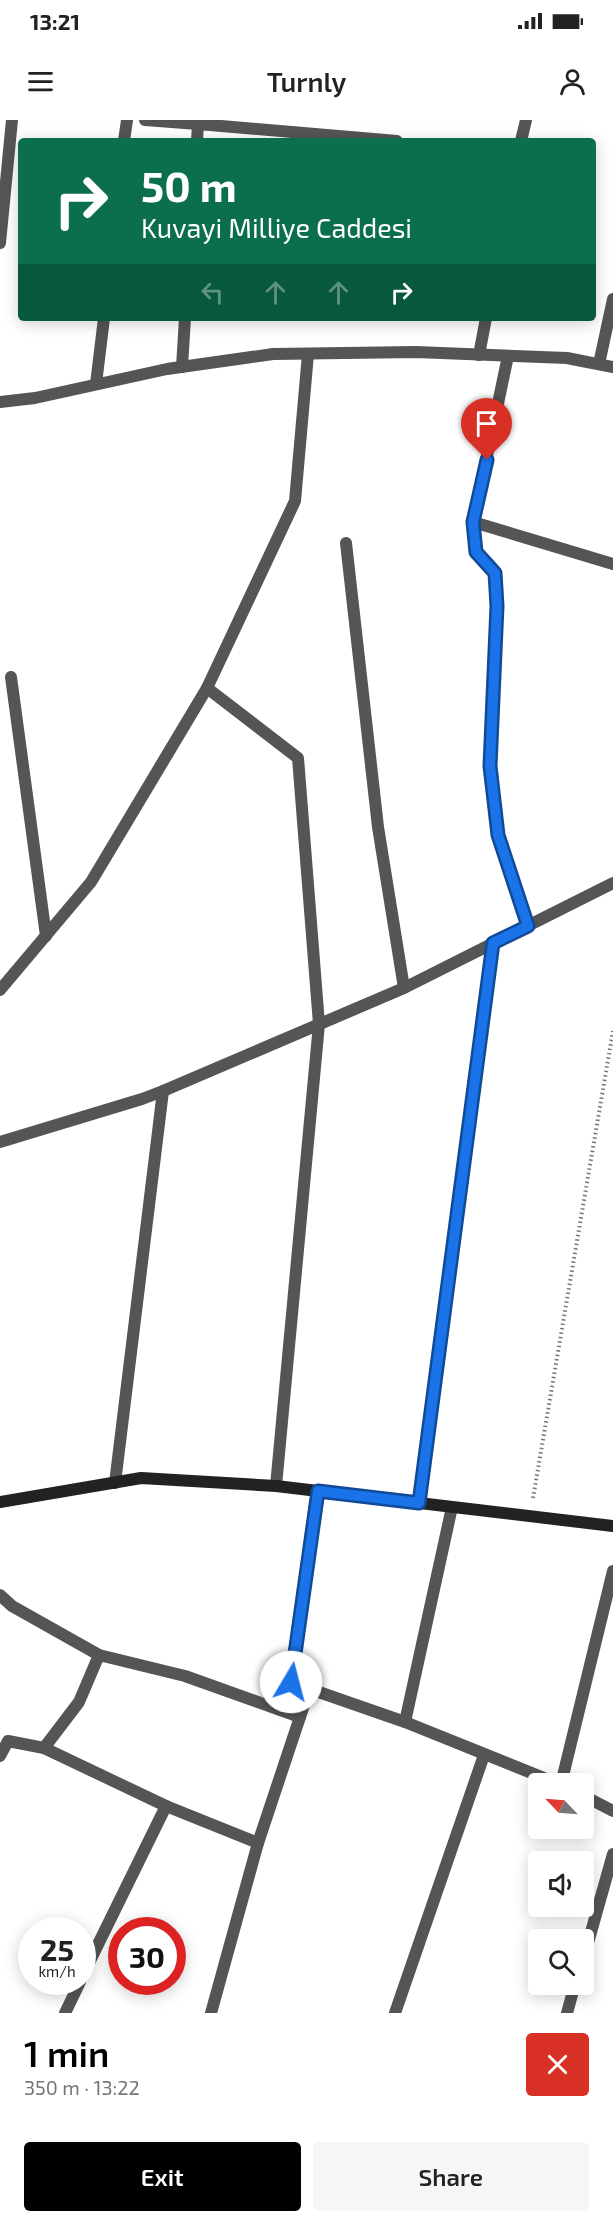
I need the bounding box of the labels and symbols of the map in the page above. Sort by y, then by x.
pin [461,398,512,460]
position arrow [259,1650,323,1714]
north arrow [528,1773,594,1839]
speed limit sign: 30 [108,1917,186,1995]

